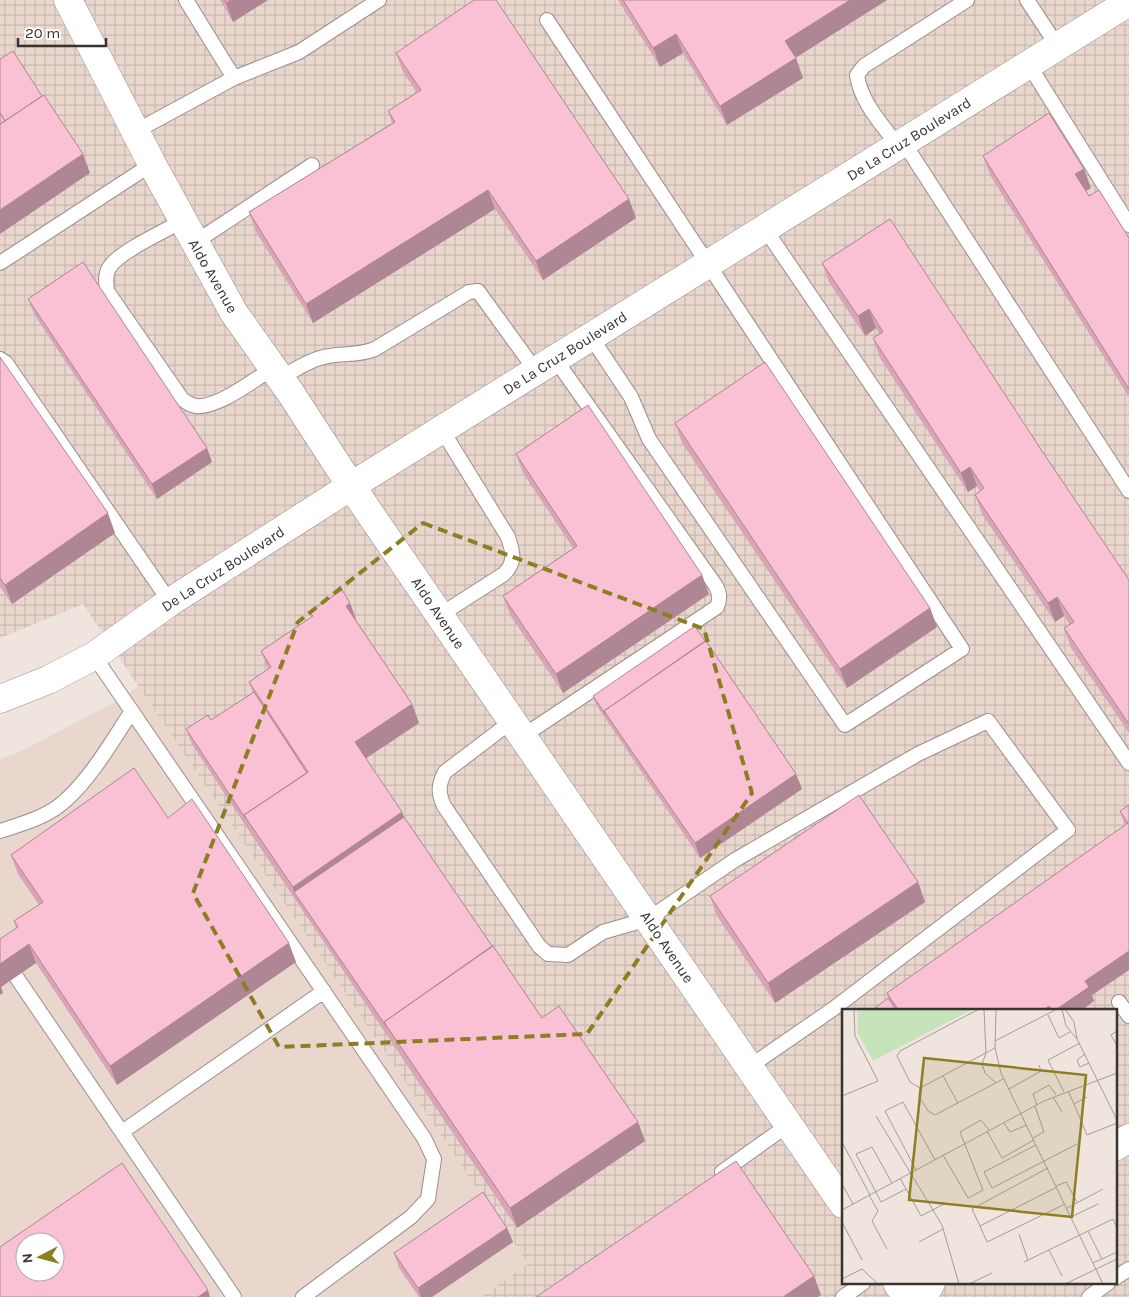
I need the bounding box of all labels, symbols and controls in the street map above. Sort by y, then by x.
scale bar [18,15,105,47]
text: 20 m [25,24,60,42]
street label: De La Cruz Boulevard [844,93,974,185]
street label: Aldo Avenue [184,236,242,316]
street label: De La Cruz Boulevard [500,307,630,399]
street label: De La Cruz Boulevard [158,523,288,615]
street label: Aldo Avenue [407,574,469,652]
street label: Aldo Avenue [636,908,698,986]
inset map [842,1009,1116,1284]
north arrow [15,1232,65,1282]
text: N [19,1252,37,1264]

